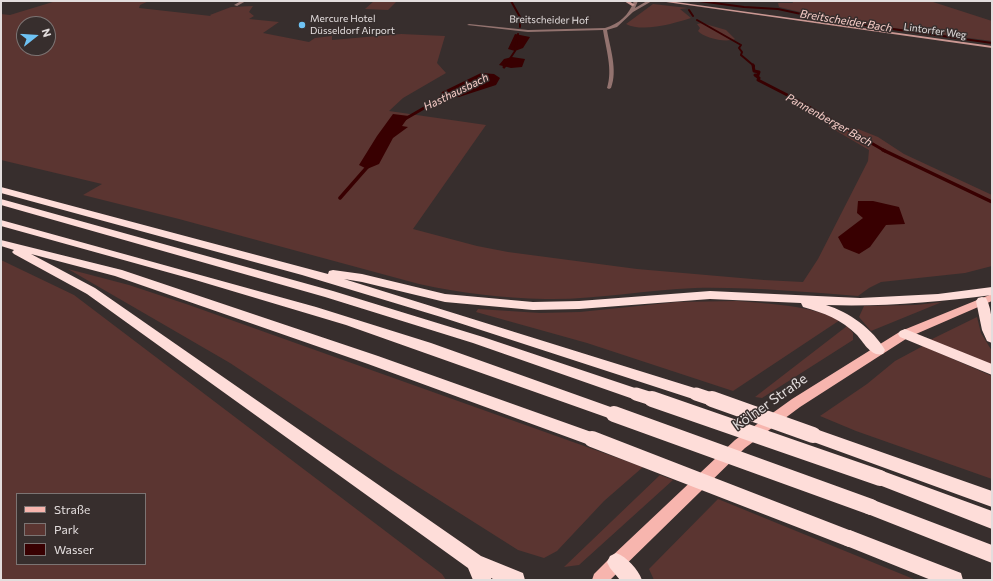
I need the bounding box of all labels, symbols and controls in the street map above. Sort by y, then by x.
water label: Breitscheider Bach [799,7,893,35]
place label: Mercure Hotel Düsseldorf Airport [310,13,395,36]
street label: Breitscheider Hof [509,13,589,27]
north arrow [16,16,56,56]
marker: Mercure Hotel Düsseldorf Airport [297,20,307,30]
street label: Lintorfer Weg [903,21,967,41]
text: N [40,27,54,38]
water label: Hasthausbach [421,71,491,113]
water label: Pannenberger Bach [783,91,875,149]
street label: Kölner Straße [730,370,810,434]
legend [16,493,146,565]
text: Straße [54,502,90,516]
text: Park [54,522,79,536]
text: Wasser [54,542,94,556]

